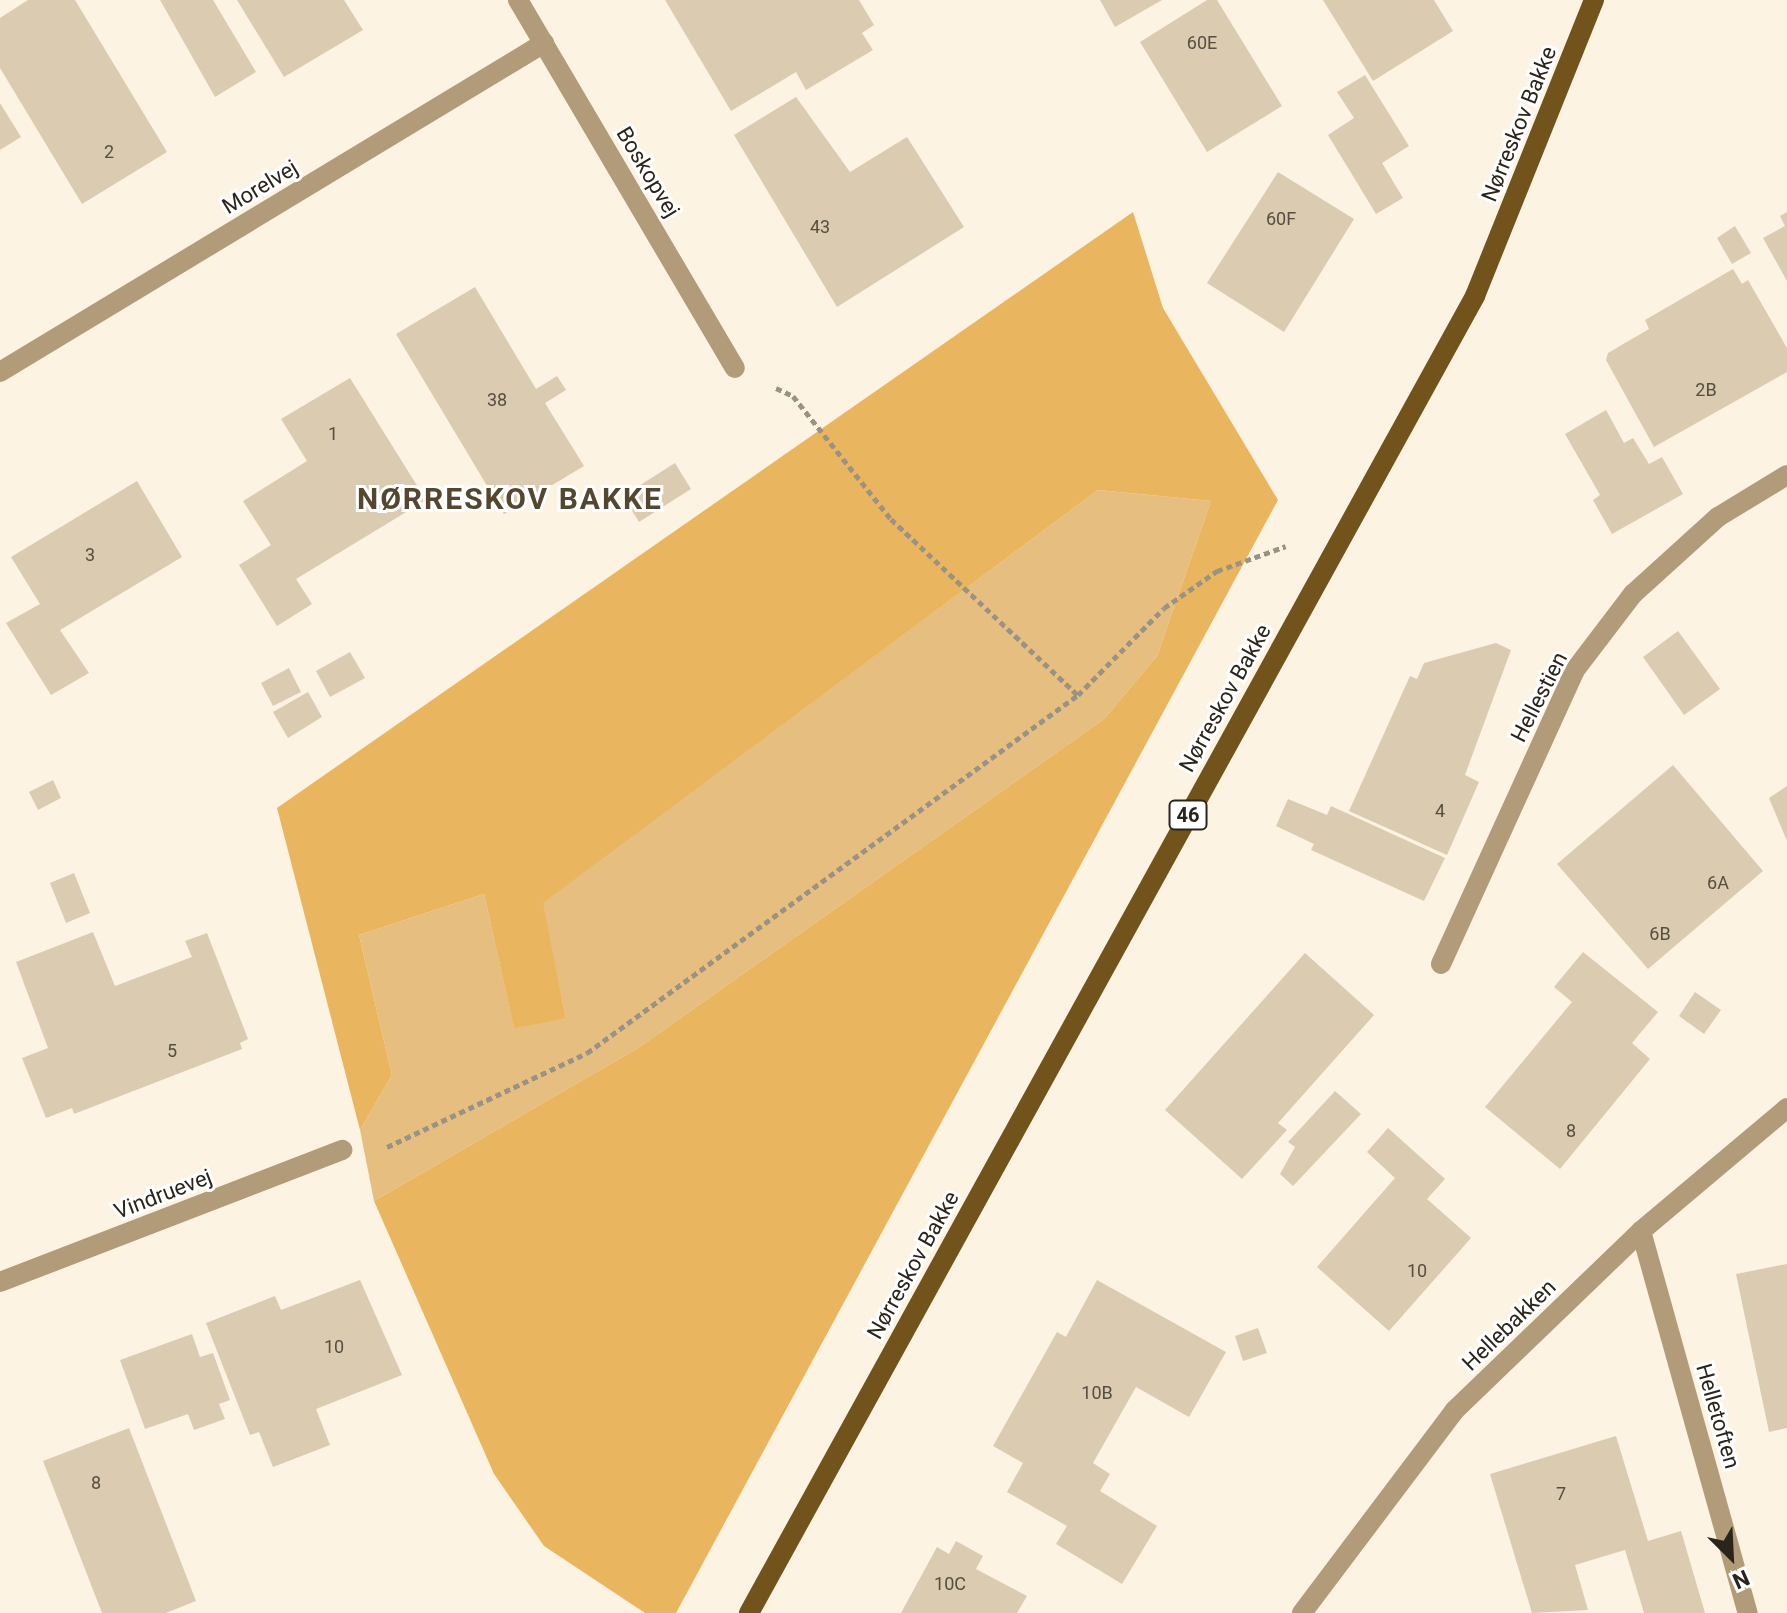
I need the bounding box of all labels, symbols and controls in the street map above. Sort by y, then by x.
house number: 60E [1187,32,1217,54]
street label: Nørreskov Bakke [1476,43,1562,205]
street label: Boskopvej [611,122,685,222]
house number: 2 [104,141,114,163]
street label: Morelvej [217,154,303,220]
house number: 60F [1266,208,1296,230]
house number: 43 [810,216,830,238]
house number: 2B [1695,379,1717,401]
house number: 38 [487,389,507,411]
house number: 1 [328,423,338,445]
district label: NØRRESKOV BAKKE [357,481,663,517]
house number: 3 [85,544,95,566]
street label: Nørreskov Bakke [1173,619,1277,777]
street label: Hellestien [1505,648,1573,746]
road number: 46 [1168,799,1208,831]
house number: 4 [1435,800,1445,822]
house number: 6A [1707,872,1729,894]
house number: 6B [1649,923,1671,945]
house number: 5 [167,1040,177,1062]
house number: 8 [1566,1120,1576,1142]
street label: Vindruevej [110,1163,216,1225]
street label: Nørreskov Bakke [861,1186,965,1344]
house number: 10 [1407,1260,1427,1282]
street label: Hellebakken [1457,1274,1561,1376]
house number: 10 [324,1336,344,1358]
street label: Helletoften [1690,1360,1746,1472]
house number: 10B [1081,1382,1113,1404]
house number: 8 [91,1472,101,1494]
house number: 7 [1556,1483,1566,1505]
north arrow [1691,1517,1771,1597]
text: N [1729,1565,1753,1594]
house number: 10C [934,1573,966,1595]

